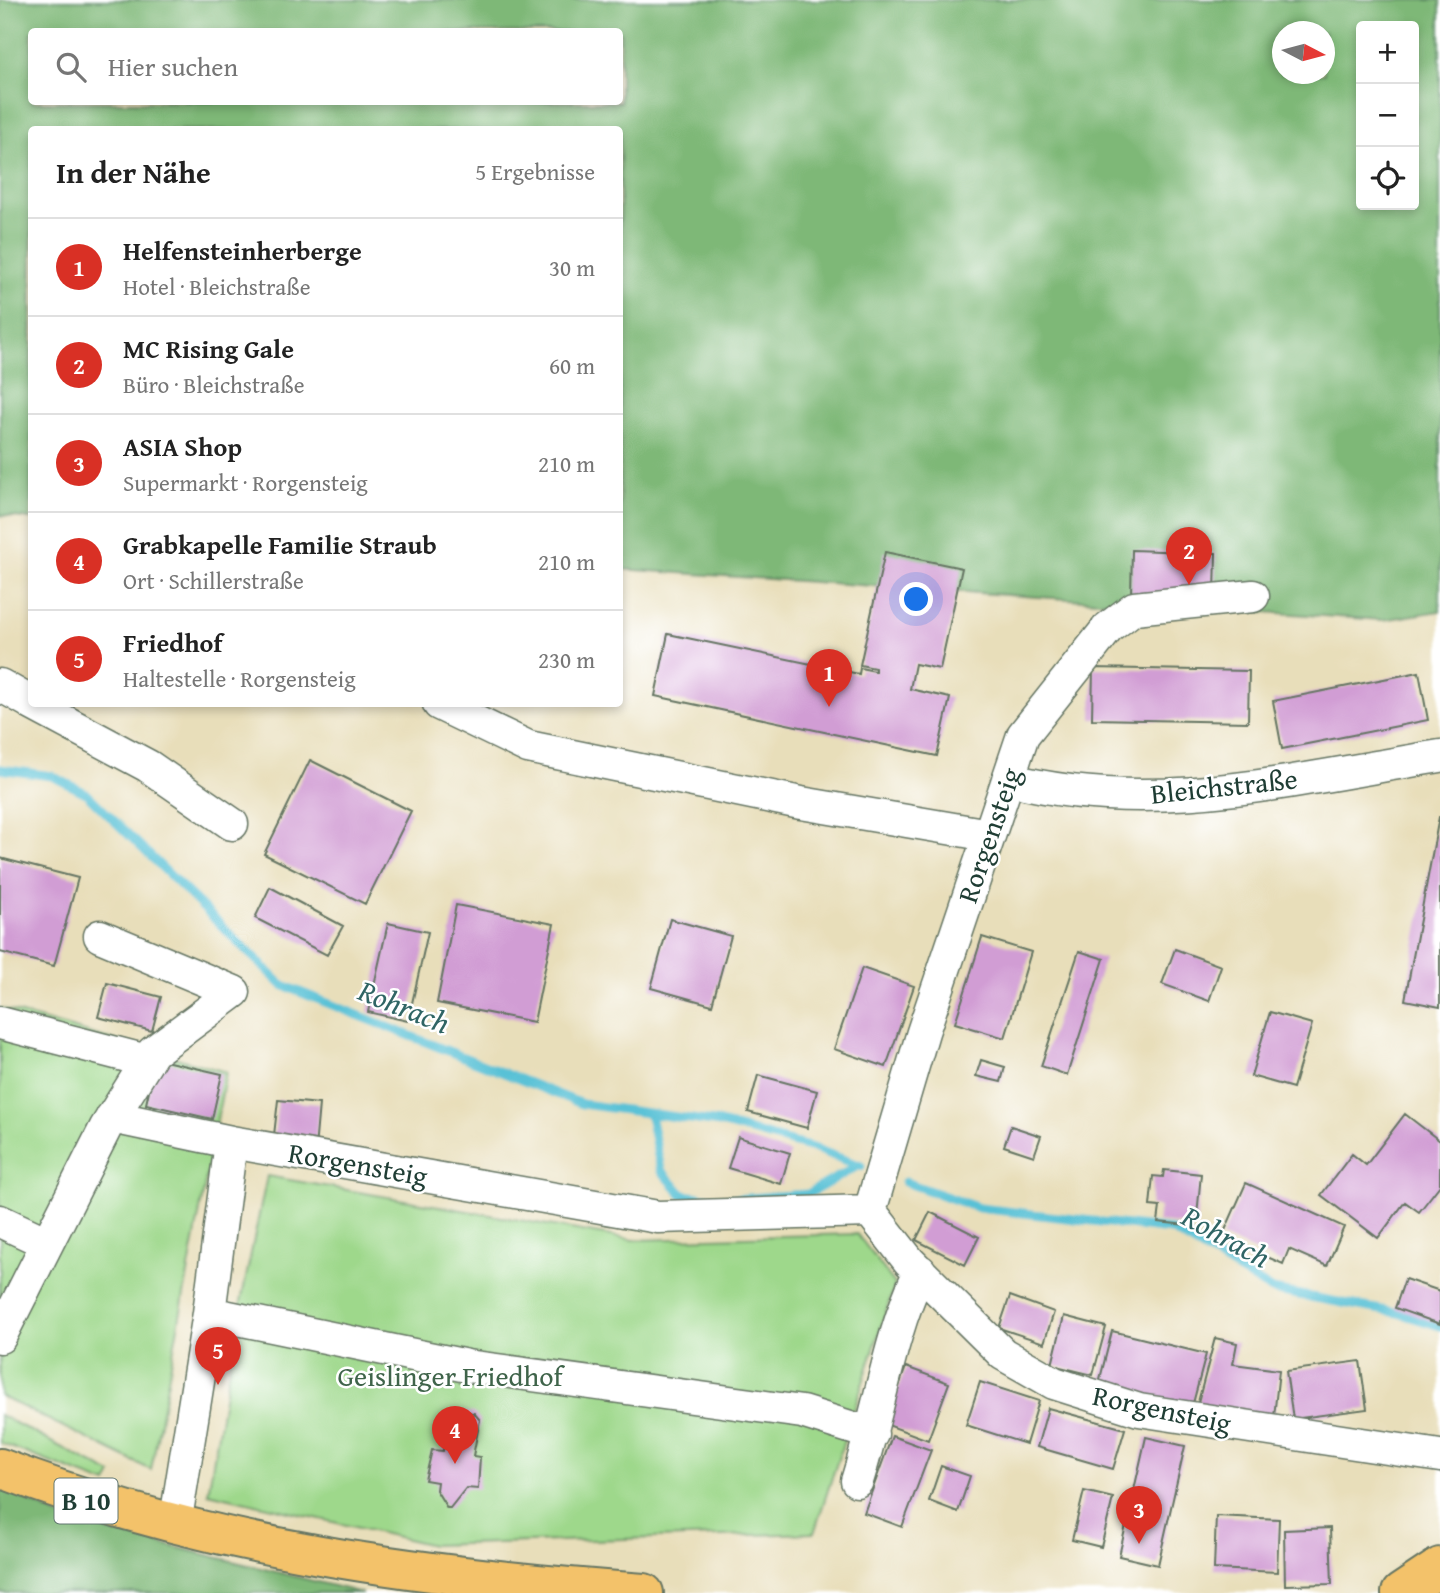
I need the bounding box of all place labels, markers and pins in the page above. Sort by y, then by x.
pin: 2 [1166,527,1212,585]
pin: 1 [806,649,852,707]
pin: 5 [195,1327,241,1385]
pin: 4 [432,1406,478,1464]
pin: 3 [1116,1486,1162,1544]

